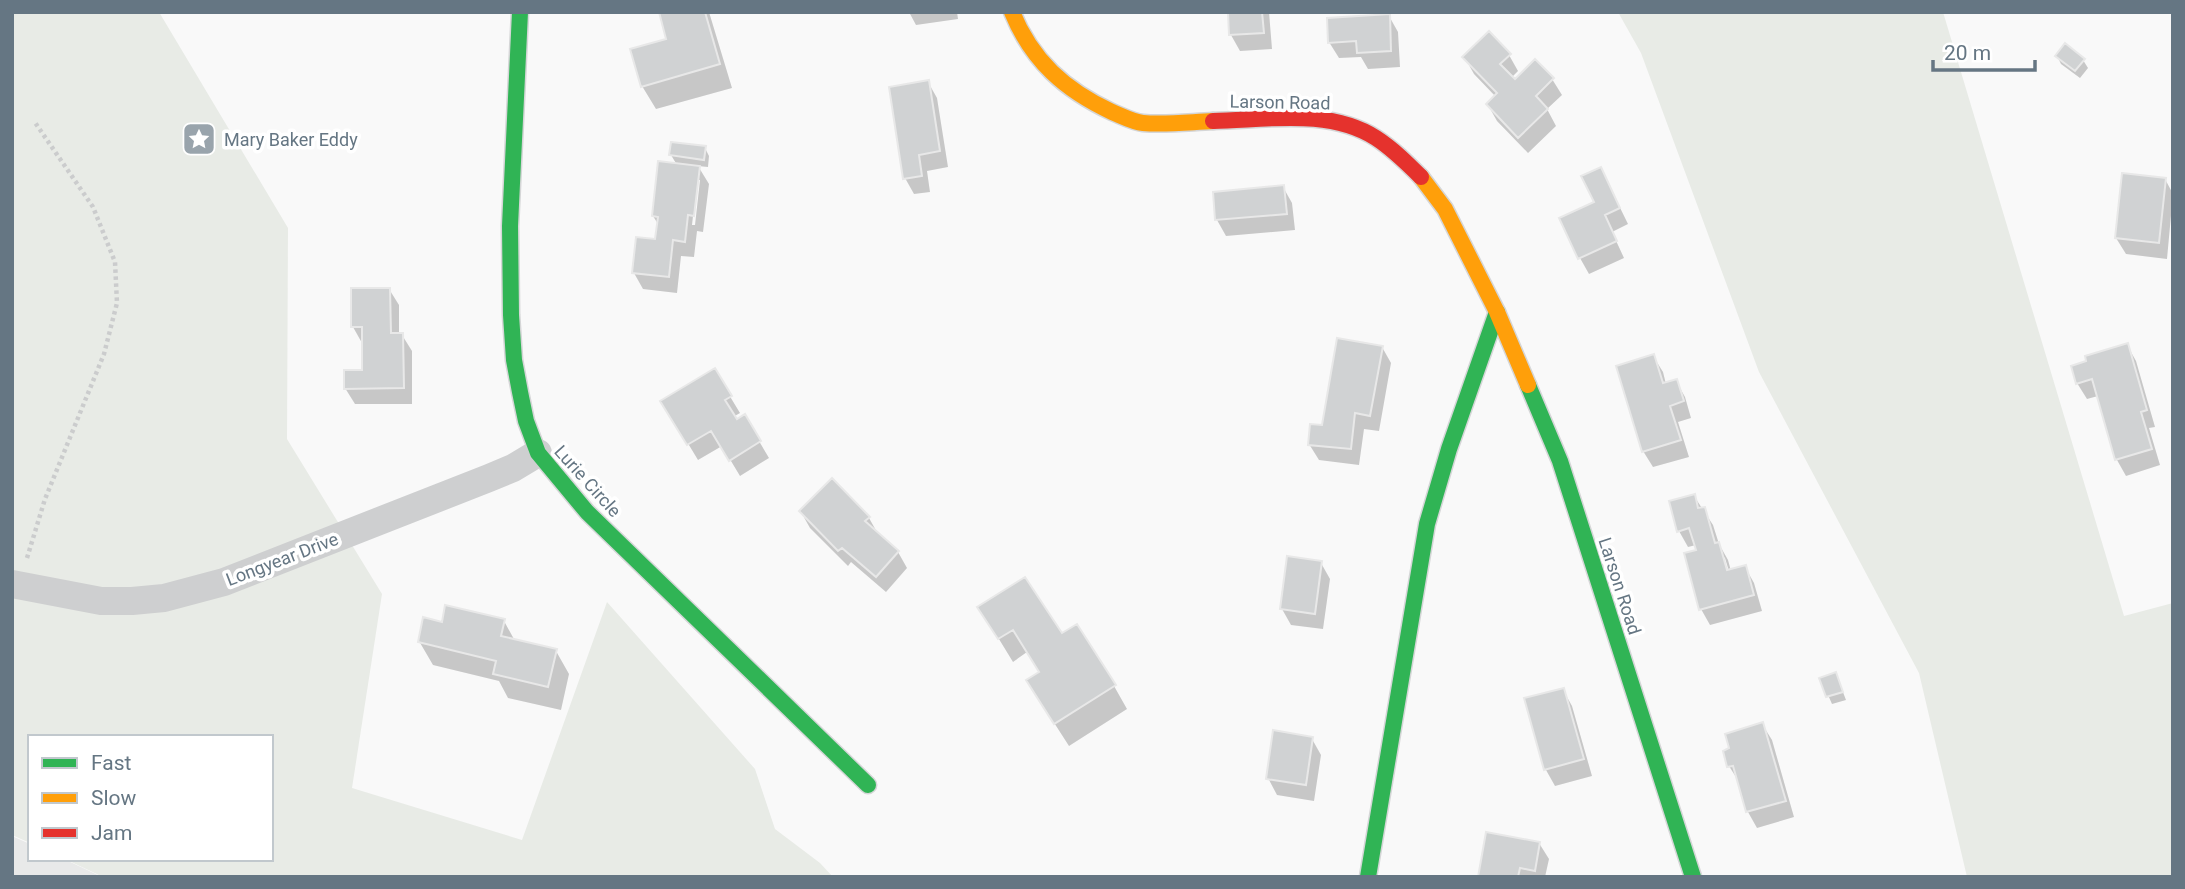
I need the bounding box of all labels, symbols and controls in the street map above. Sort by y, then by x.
scale bar [1933,28,2035,72]
text: 20 m [1944,41,1991,65]
street label: Larson Road [1229,91,1331,113]
place icon: Mary Baker Eddy [180,120,218,158]
place label: Mary Baker Eddy [224,129,358,150]
street label: Lurie Circle [550,441,626,521]
street label: Longyear Drive [223,528,341,590]
street label: Larson Road [1594,535,1646,637]
legend [28,735,273,861]
text: Fast [91,751,132,775]
text: Slow [91,786,137,810]
text: Jam [91,821,132,845]

